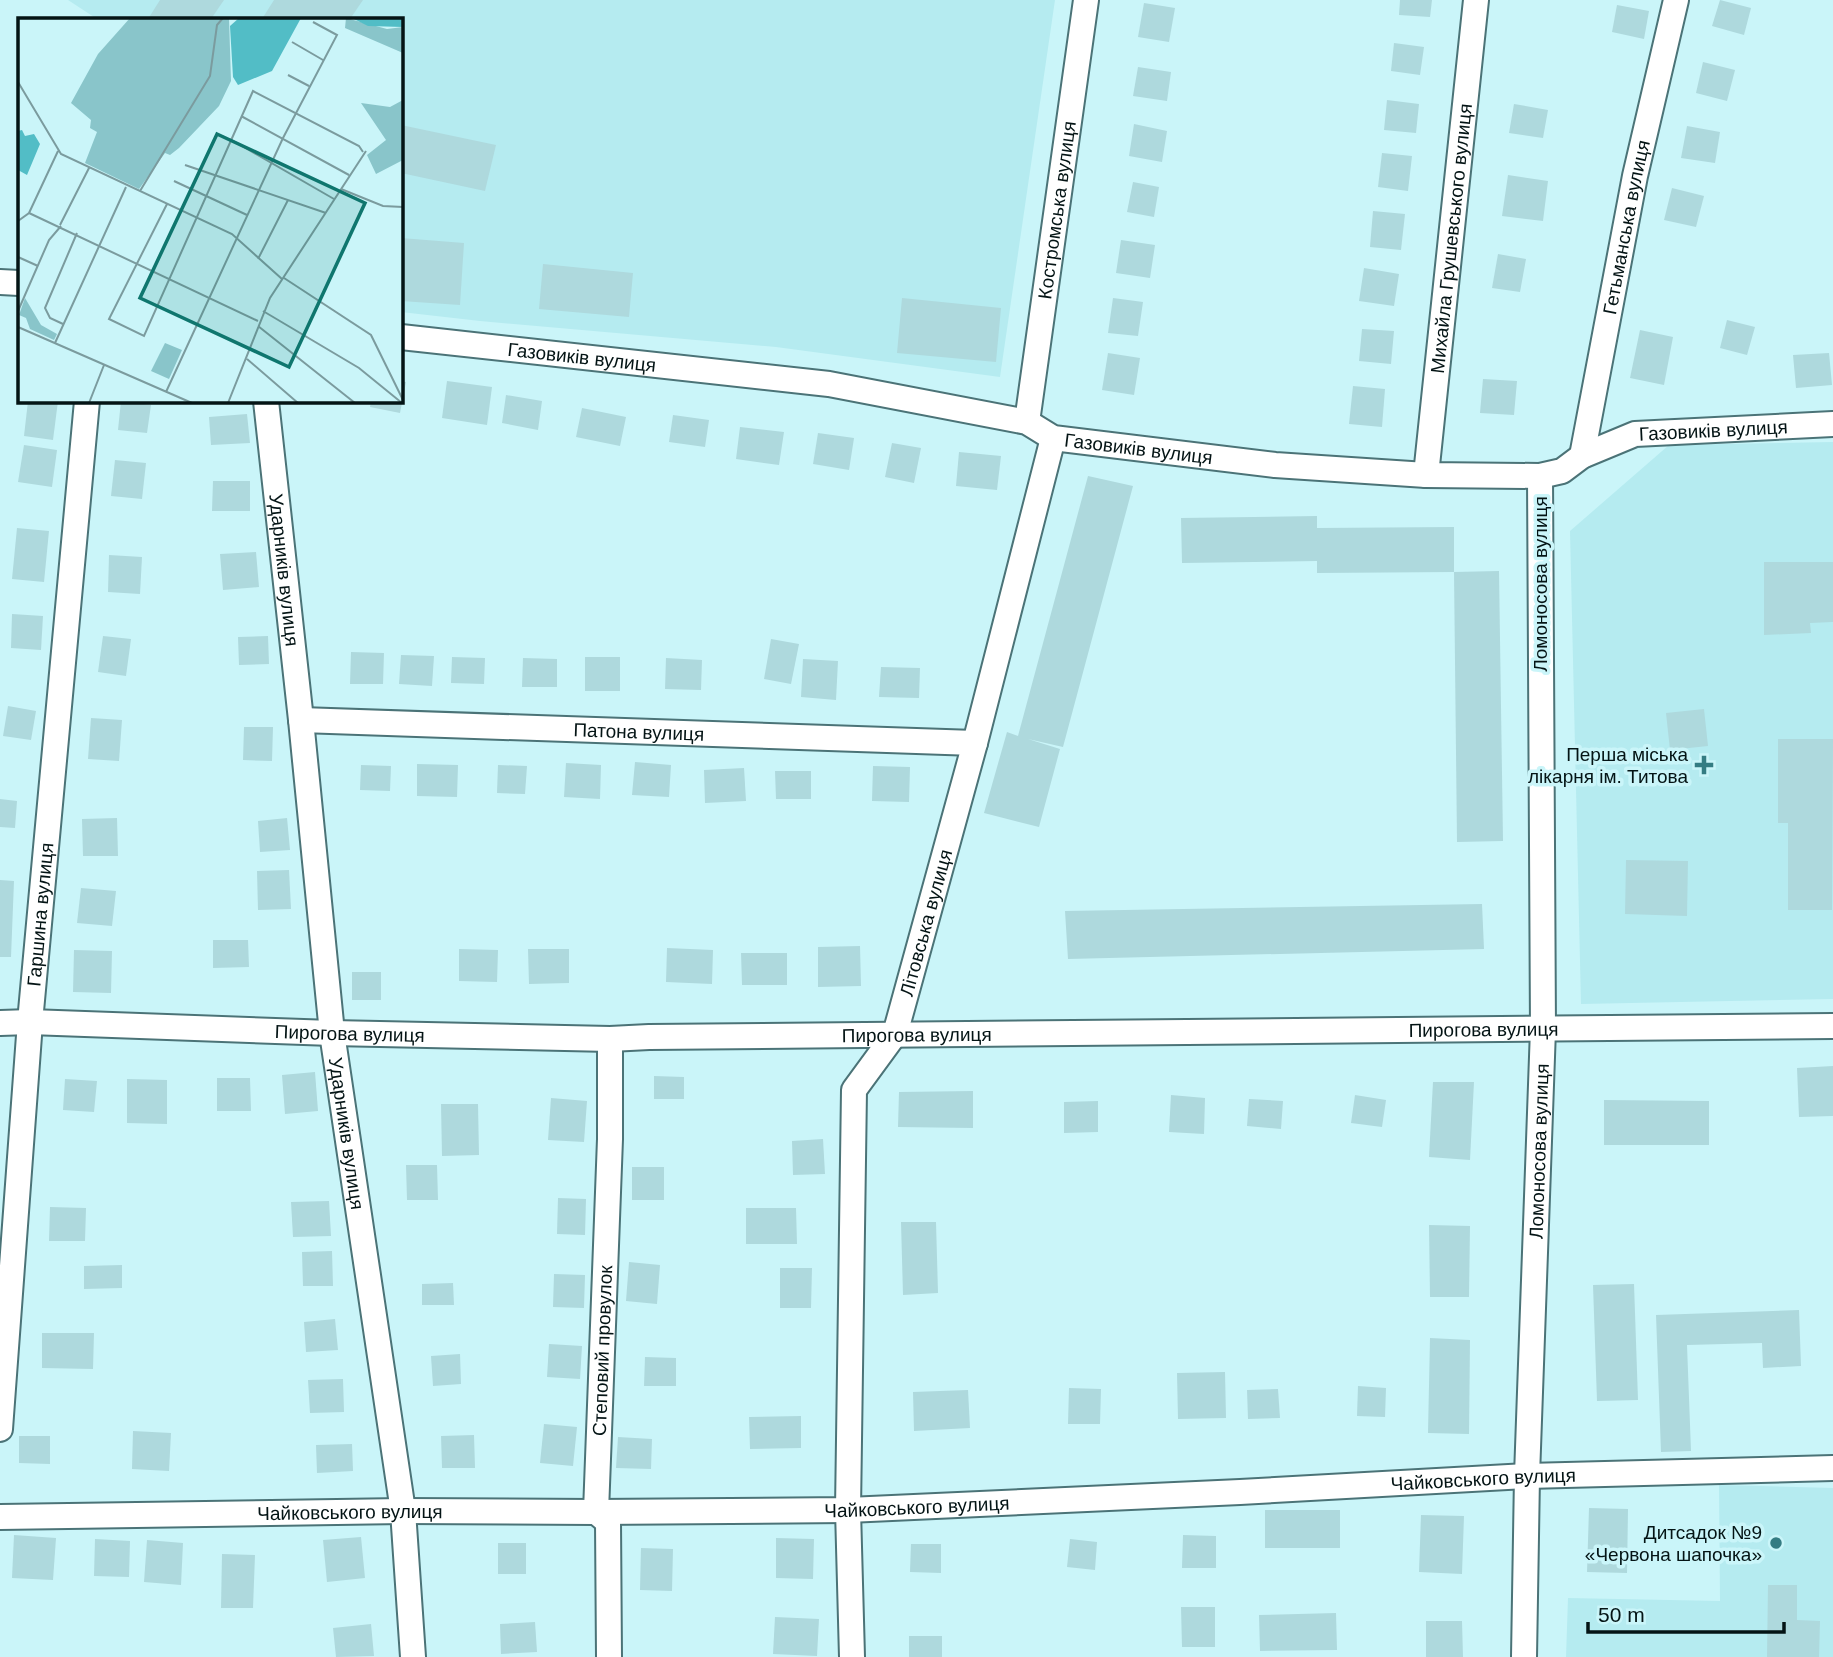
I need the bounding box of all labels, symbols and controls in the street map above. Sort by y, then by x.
inset map [18,18,402,402]
street label: Михайла Грушевського вулиця [1427,102,1476,374]
street label: Костромська вулиця [1034,120,1080,301]
street label: Гетьманська вулиця [1599,138,1654,316]
street label: Газовиків вулиця [507,339,657,376]
street label: Газовиків вулиця [1638,416,1788,445]
street label: Газовиків вулиця [1063,429,1214,468]
street label: Ударників вулиця [265,493,303,648]
street label: Ломоносова вулиця [1530,496,1551,672]
street label: Патона вулиця [573,719,705,745]
place label: Перша міська лікарня ім. Титова [1528,744,1688,787]
marker: Перша міська лікарня ім. Титова [1694,755,1714,775]
street label: Гаршина вулиця [23,842,57,987]
street label: Літовська вулиця [896,847,956,999]
street label: Пирогова вулиця [1409,1019,1559,1041]
street label: Пирогова вулиця [274,1021,425,1046]
street label: Пирогова вулиця [842,1024,992,1046]
street label: Ударників вулиця [325,1056,368,1211]
street label: Ломоносова вулиця [1525,1063,1553,1239]
street label: Степовий провулок [589,1264,616,1436]
street label: Чайковського вулиця [1390,1465,1576,1495]
street label: Чайковського вулиця [824,1493,1010,1521]
street label: Чайковського вулиця [257,1501,443,1524]
place label: Дитсадок №9 «Червона шапочка» [1585,1522,1762,1565]
marker: Дитсадок №9 «Червона шапочка» [1768,1535,1784,1551]
scale bar [1588,1590,1784,1634]
text: 50 m [1598,1603,1645,1626]

